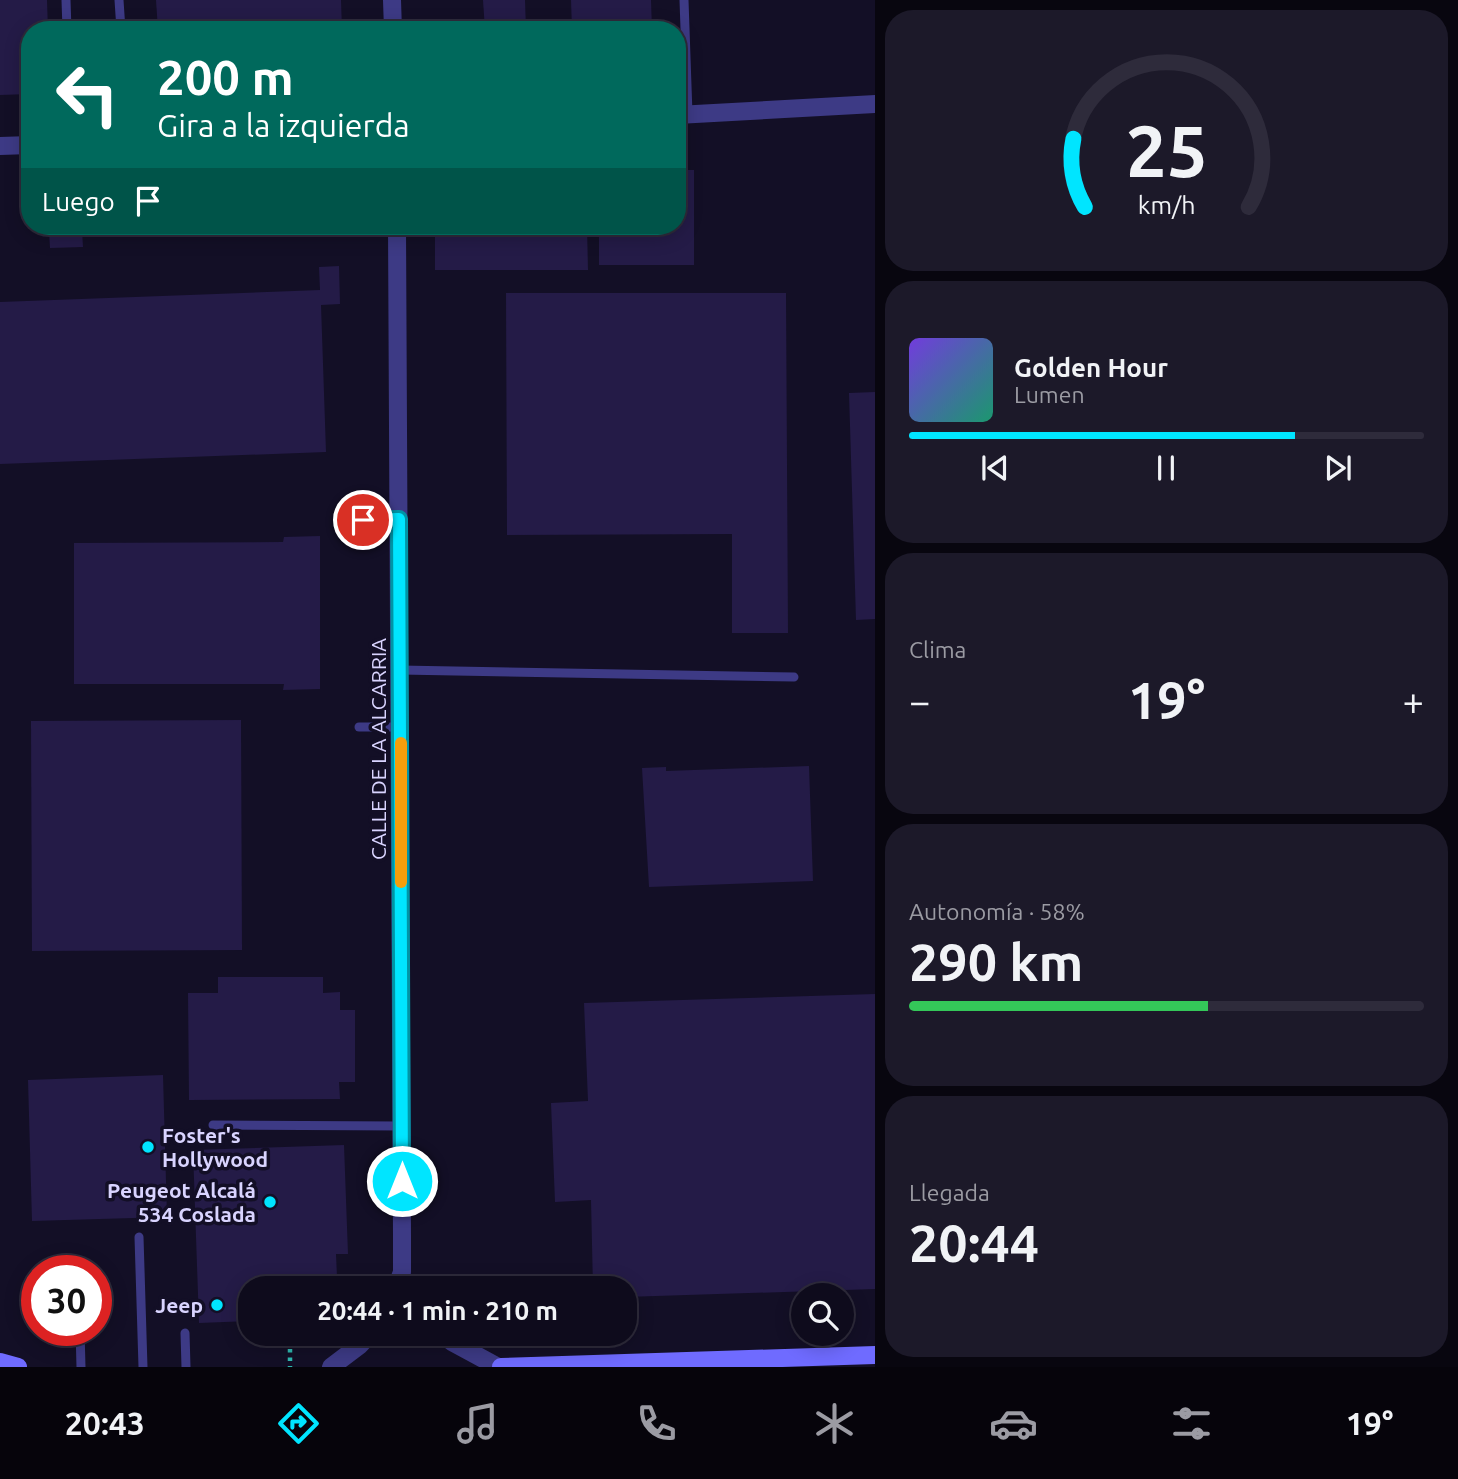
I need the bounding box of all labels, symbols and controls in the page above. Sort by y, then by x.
icon: left [42,49,133,140]
text: 200 m [157,49,294,104]
text: Gira a la izquierda [157,107,410,143]
text: 25 [1125,109,1208,191]
icon: arrive [129,182,167,220]
text: Luego [42,187,115,216]
text: km/h [1138,191,1195,219]
text: Golden Hour [1014,353,1168,382]
text: Lumen [1014,382,1085,407]
icon: previous [976,449,1014,487]
icon: pause [1147,449,1185,487]
icon: next [1319,449,1357,487]
pin [333,490,393,550]
icon: arrive [344,501,382,539]
text: Clima [909,637,966,662]
street label: CALLE DE LA ALCARRIA [366,638,390,860]
text: 19° [1128,671,1205,729]
text: − [909,680,930,722]
text: + [1403,680,1424,722]
text: Autonomía · 58% [909,899,1085,924]
text: 290 km [909,933,1083,991]
place label: Foster's Hollywood [162,1123,268,1171]
marker: Foster's Hollywood [140,1139,156,1155]
position arrow [365,1144,439,1218]
place label: Peugeot Alcalá 534 Coslada [107,1178,256,1226]
text: Llegada [909,1180,990,1205]
marker: Peugeot Alcalá 534 Coslada [262,1194,278,1210]
text: 20:44 [909,1214,1039,1272]
speed limit sign: 30 [21,1255,112,1346]
map controls [791,1283,854,1346]
button: search [791,1283,854,1346]
place label: Jeep [155,1293,203,1317]
text: 20:44 · 1 min · 210 m [317,1296,558,1325]
marker: Jeep [209,1297,225,1313]
icon: directions [274,1399,323,1448]
icon: music [453,1399,502,1448]
icon: phone [632,1399,681,1448]
icon: climate [810,1399,859,1448]
icon: car [989,1399,1038,1448]
icon: filters [1167,1399,1216,1448]
text: 20:43 [65,1405,145,1441]
text: 19° [1346,1405,1393,1441]

